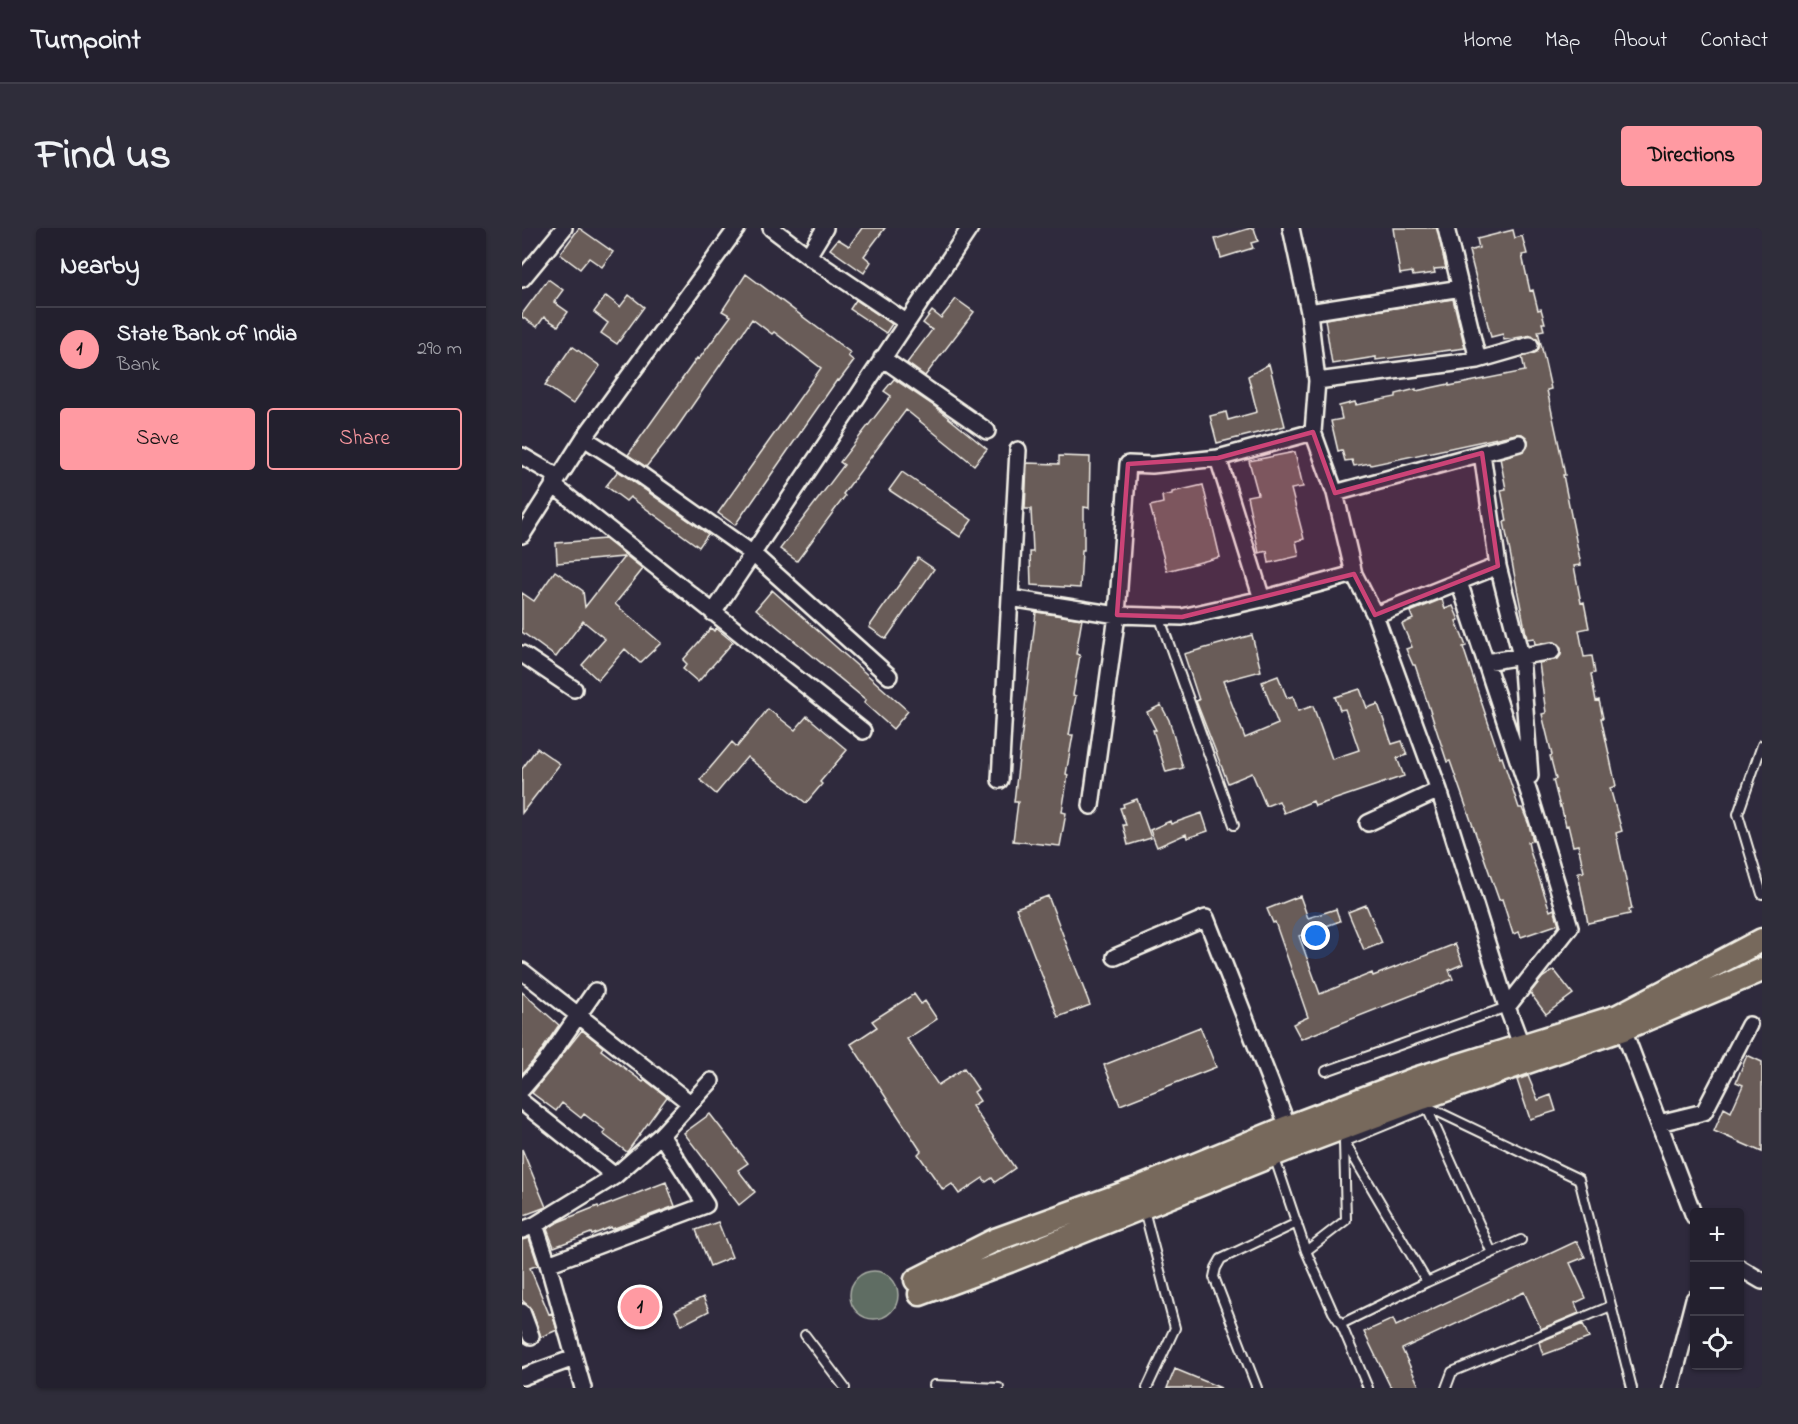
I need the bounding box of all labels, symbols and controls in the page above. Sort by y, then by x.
text: Turnpoint [30,21,141,62]
text: Home [1463,26,1512,56]
text: Map [1545,26,1580,56]
text: About [1613,26,1667,56]
text: Contact [1700,26,1768,56]
text: Find us [36,126,171,187]
button: Directions [1621,126,1762,186]
text: Nearby [60,248,139,286]
text: State Bank of India [117,319,297,351]
text: 1 [76,335,83,364]
text: 290 m [417,335,462,364]
text: Bank [117,351,160,380]
button: Save [60,408,255,470]
button: Share [267,408,462,470]
your location [1301,921,1330,950]
map controls [1690,1208,1744,1370]
button: + [1690,1208,1744,1262]
button: − [1690,1262,1744,1316]
pin: 1 [620,1284,660,1330]
button: locate [1690,1316,1744,1370]

